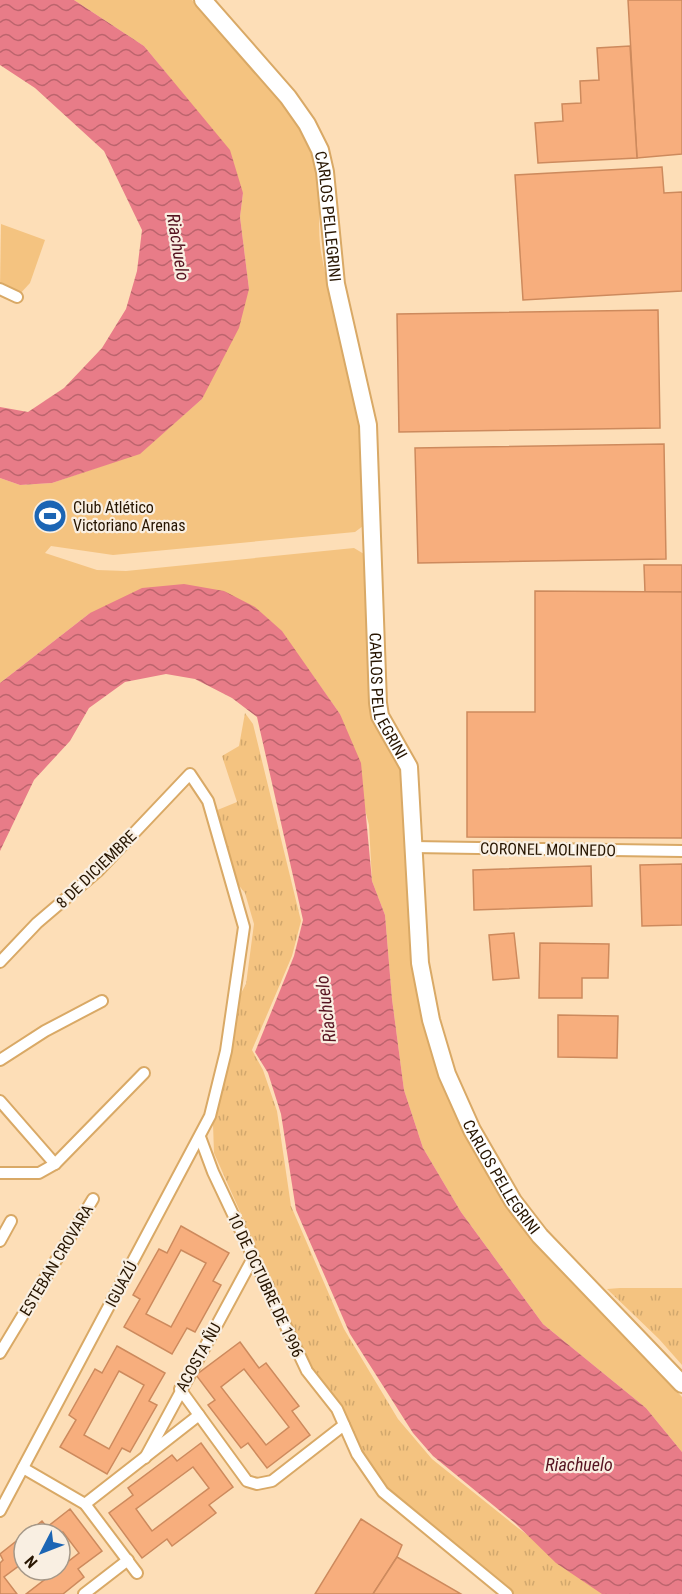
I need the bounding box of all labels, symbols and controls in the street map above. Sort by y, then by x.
street label: CARLOS PELLEGRINI [311,149,345,283]
water label: Riachuelo [163,212,194,282]
sports icon: Club Atlético Victoriano Arenas [32,498,68,534]
place label: Club Atlético Victoriano Arenas [73,498,185,535]
street label: CARLOS PELLEGRINI [365,632,411,762]
street label: 8 DE DICIEMBRE [52,826,140,912]
street label: CORONEL MOLINEDO [480,839,616,860]
water label: Riachuelo [311,974,340,1044]
street label: CARLOS PELLEGRINI [459,1117,544,1238]
street label: ESTEBAN CROVARA [16,1201,97,1319]
street label: 10 DE OCTUBRE DE 1996 [224,1210,307,1361]
street label: IGUAZÚ [102,1258,141,1310]
street label: ACOSTA ÑU [171,1319,225,1395]
water label: Riachuelo [545,1454,613,1475]
north arrow [12,1522,72,1582]
text: N [21,1552,42,1572]

